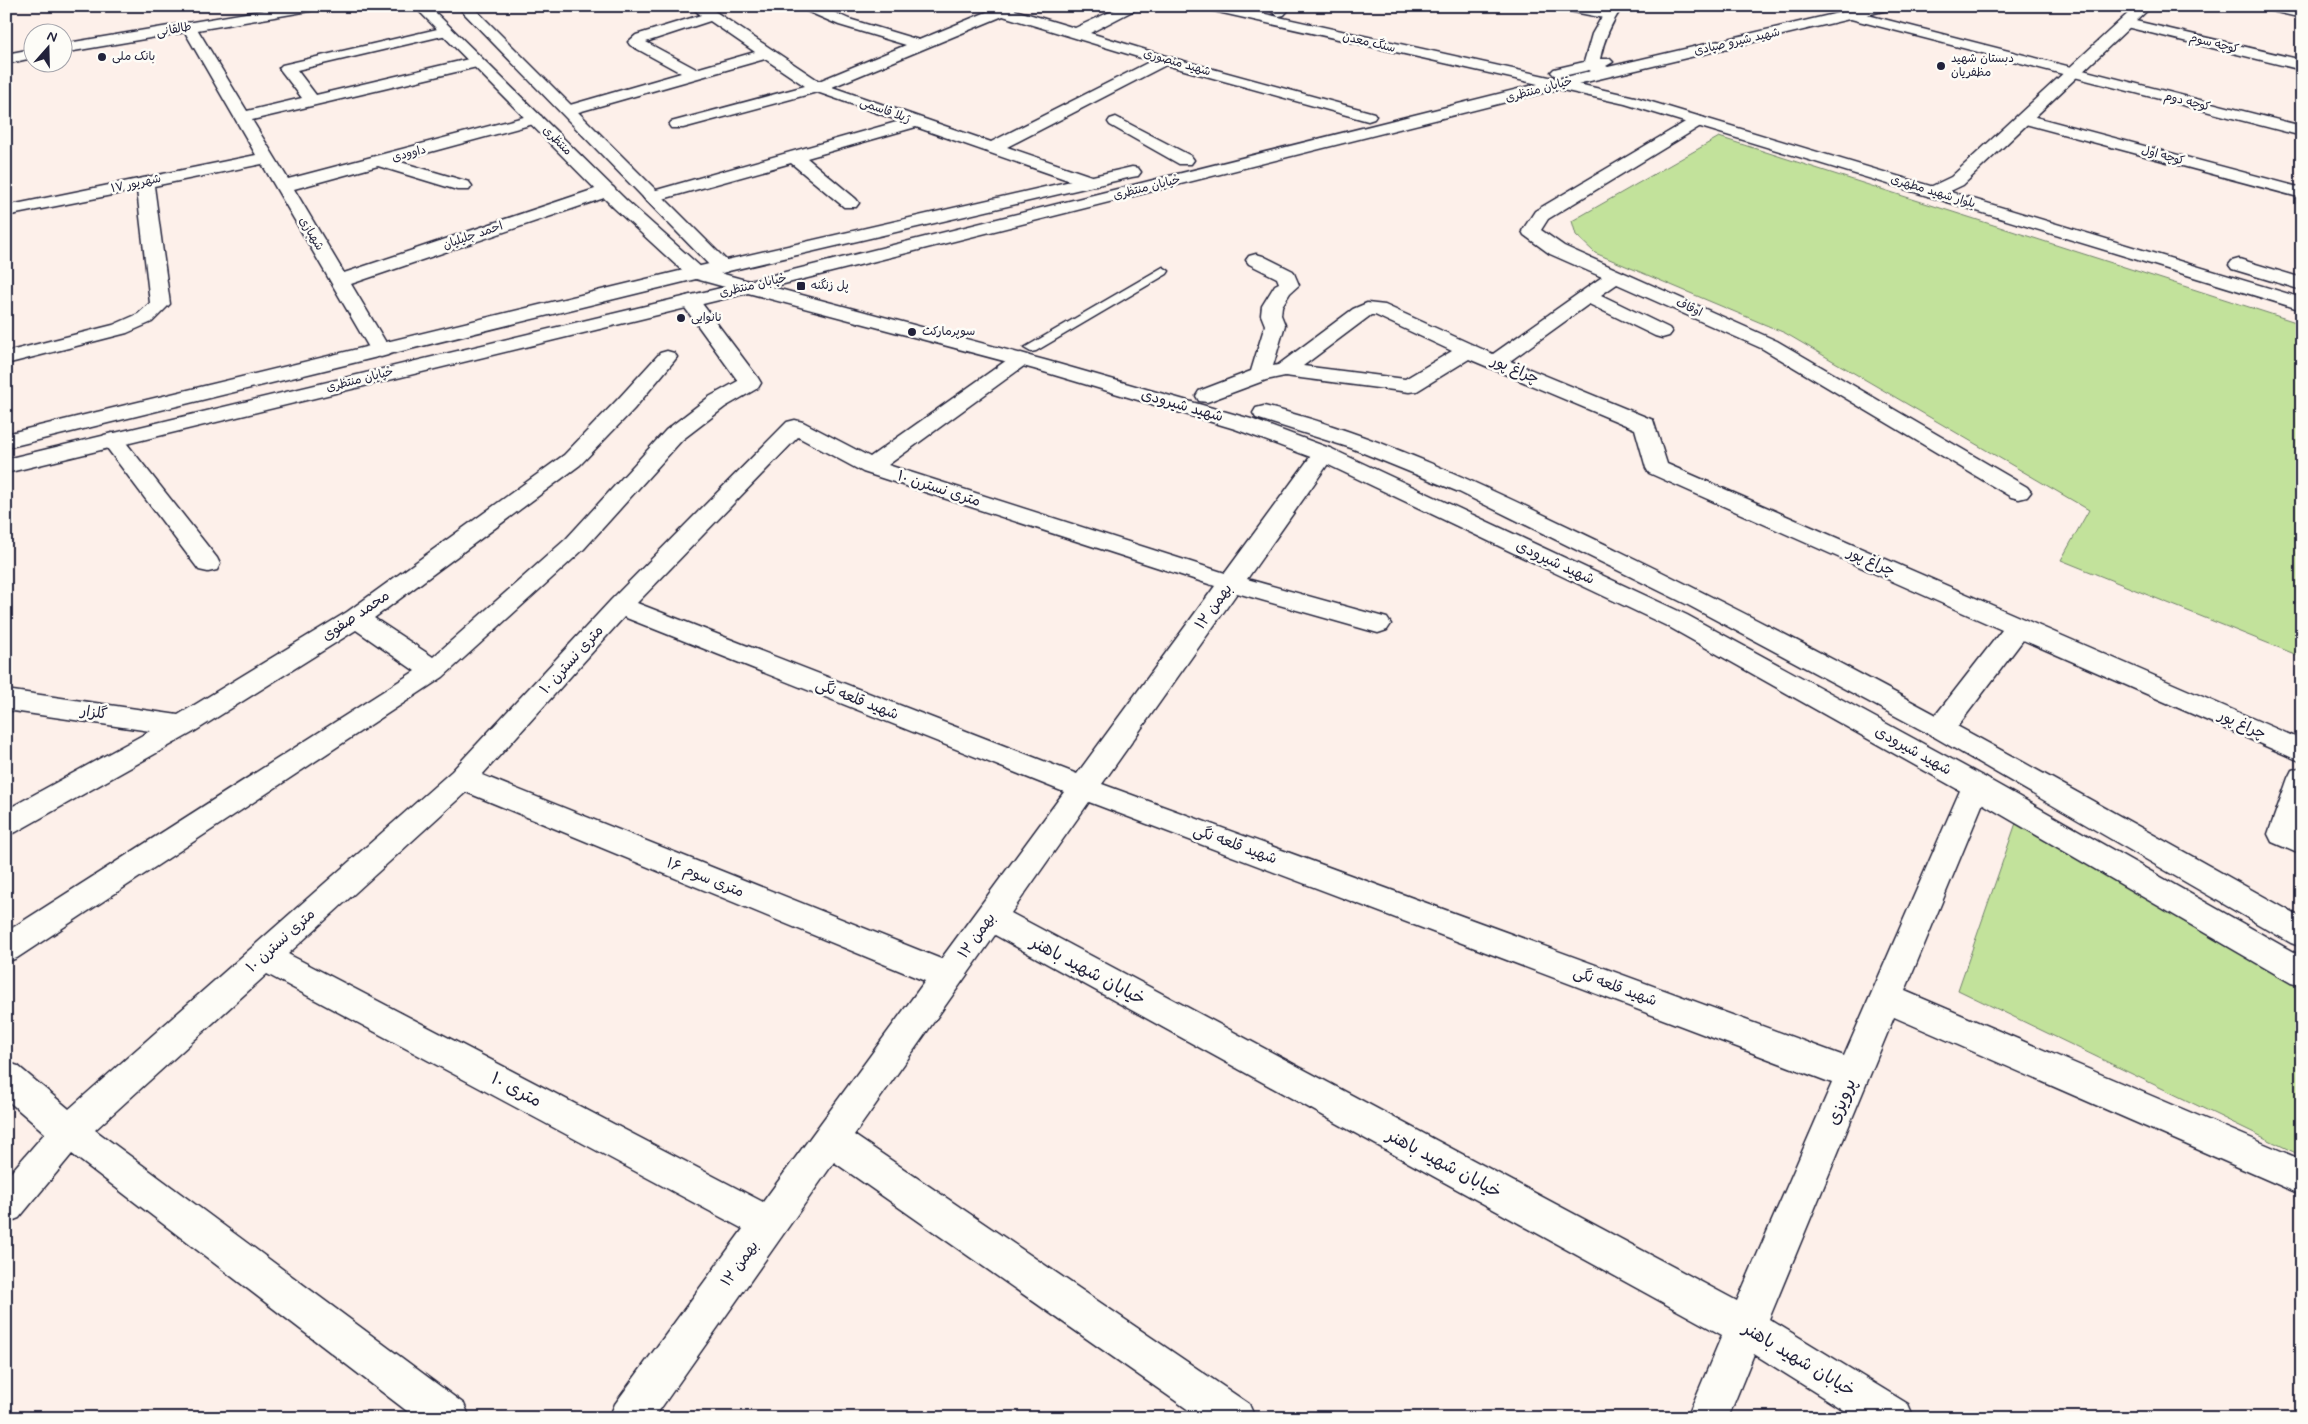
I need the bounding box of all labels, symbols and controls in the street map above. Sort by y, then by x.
street label: طالقانی [155,19,193,41]
north arrow [22,22,72,72]
street label: شهید شیرو صیادی [1692,24,1782,60]
text: N [45,27,60,47]
street label: سنگ معدن [1341,29,1397,57]
street label: کوچه سوم [2188,30,2240,58]
street label: شهید منصوری [1141,46,1213,80]
place label: بانک ملی [112,49,155,65]
marker: بانک ملی [96,51,108,63]
place label: دبستان شهید مظفریان [1951,51,2014,81]
marker: دبستان شهید مظفریان [1935,60,1947,72]
street label: خیابان منتظری [1504,73,1574,107]
street label: کوچه دوم [2162,89,2212,115]
street label: ژیلا قاسمی [857,94,913,128]
street label: منتظری [539,123,575,159]
street label: داوودی [390,142,428,166]
street label: کوچه اول [2140,143,2186,169]
street label: ۱۷ شهریور [109,171,163,197]
street label: خیابان منتظری [1112,172,1182,204]
street label: بلوار شهید مطهری [1889,172,1977,212]
street label: شهبازی [295,214,327,254]
street label: احمد جلیلیان [441,218,505,254]
street label: خیابان منتظری [718,270,788,302]
place label: پل زنگنه [811,278,849,294]
marker: پل زنگنه [795,280,807,292]
street label: اوقاف [1673,295,1705,321]
place label: نانوایی [691,310,722,326]
marker: نانوایی [675,312,687,324]
place label: سوپرمارکت [922,324,975,340]
marker: سوپرمارکت [906,326,918,338]
street label: چراغ پور [1487,351,1542,389]
street label: خیابان منتظری [325,364,395,396]
street label: شهید شیرودی [1139,385,1225,427]
street label: ۱۰ متری نسترن [895,466,983,512]
street label: شهید شیرودی [1512,536,1598,590]
street label: چراغ پور [1843,542,1898,581]
street label: ۱۲ بهمن [1191,580,1237,634]
street label: محمد صفوی [318,586,394,646]
street label: ۱۰ متری نسترن [536,621,608,699]
street label: شهید قلعه نگی [813,675,901,725]
street label: گلزار [78,701,109,725]
street label: چراغ پور [2214,705,2269,744]
street label: شهید شیرودی [1871,722,1955,780]
street label: شهید قلعه نگی [1190,821,1280,869]
street label: ۱۶ متری سوم [663,853,747,904]
street label: ۱۰ متری نسترن [242,905,320,977]
street label: ۱۲ بهمن [954,909,1000,963]
street label: خیابان شهید باهنر [1025,930,1150,1011]
street label: شهید قلعه نگی [1570,963,1660,1011]
street label: ۱۰ متری [486,1067,546,1113]
street label: پرویزی [1821,1075,1863,1129]
street label: خیابان شهید باهنر [1381,1123,1506,1204]
street label: ۱۲ بهمن [717,1237,763,1291]
street label: خیابان شهید باهنر [1737,1316,1860,1403]

